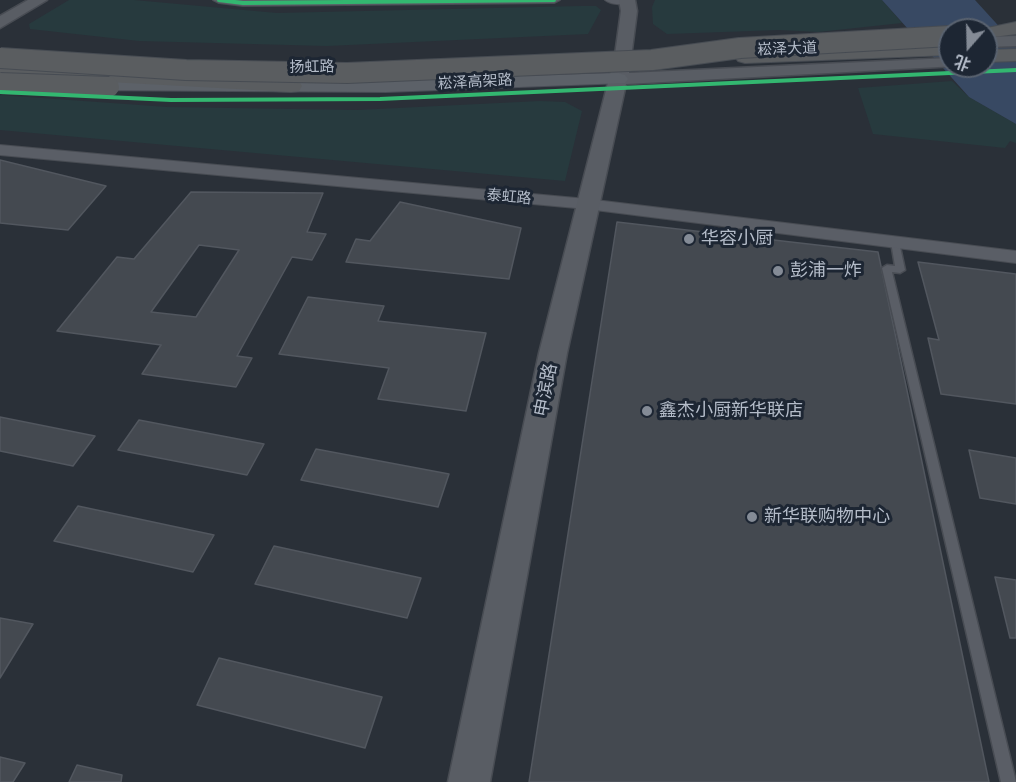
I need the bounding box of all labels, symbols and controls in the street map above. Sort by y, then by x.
north arrow [938,18,998,78]
street label: 崧泽大道 [757,39,817,59]
text: 北 [952,51,973,75]
street label: 扬虹路 [289,58,335,76]
street label: 崧泽高架路 [437,71,513,93]
street label: 泰虹路 [486,186,532,208]
place label: 华容小厨 [701,228,773,250]
marker: 华容小厨 [682,232,696,246]
place label: 彭浦一炸 [790,260,862,282]
marker: 彭浦一炸 [771,264,785,278]
street label: 申滨路 [530,361,562,419]
place label: 鑫杰小厨新华联店 [659,400,803,422]
marker: 鑫杰小厨新华联店 [640,404,654,418]
place label: 新华联购物中心 [764,506,890,528]
marker: 新华联购物中心 [745,510,759,524]

